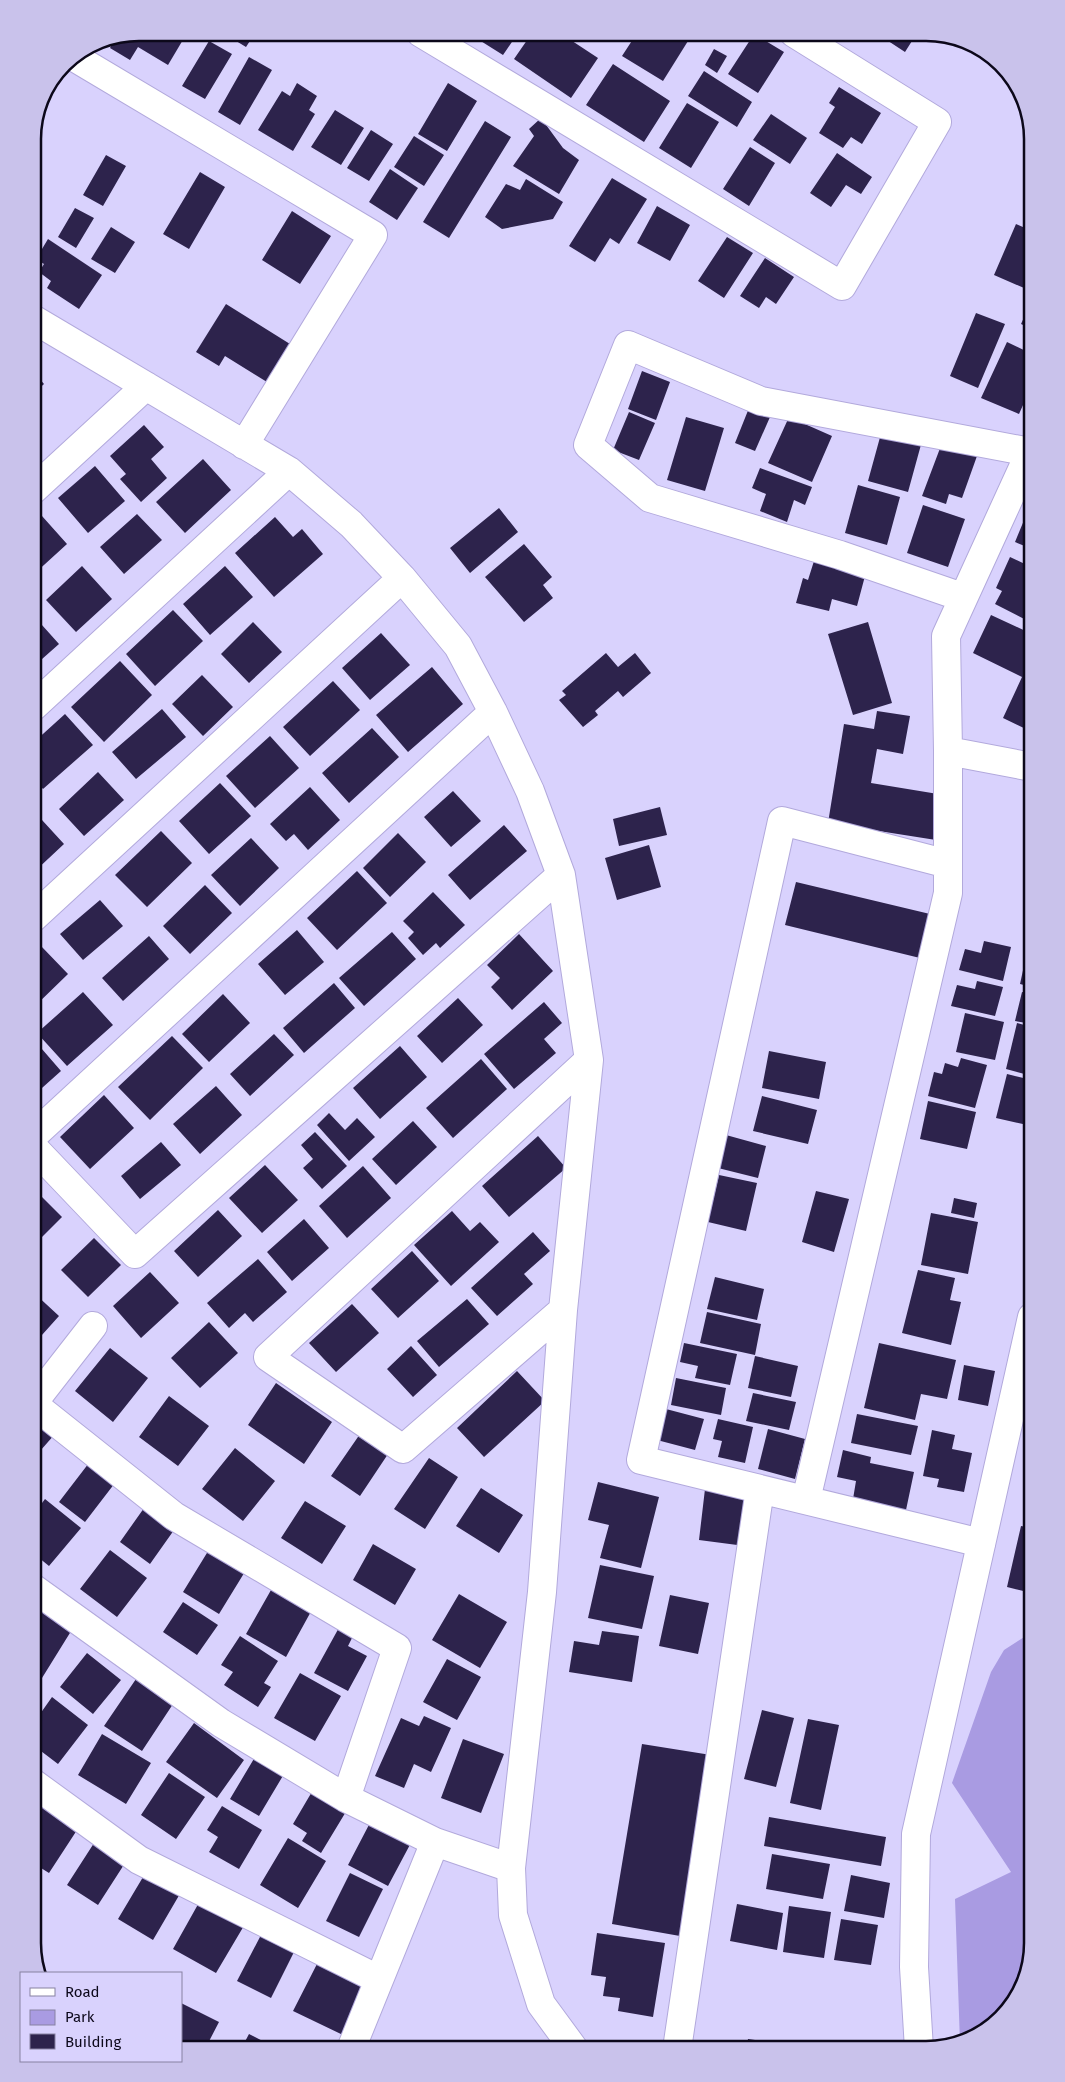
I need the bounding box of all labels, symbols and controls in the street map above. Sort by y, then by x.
legend [20,1972,182,2062]
text: Road [65,1983,100,2001]
text: Park [65,2008,95,2026]
text: Building [65,2033,121,2051]

